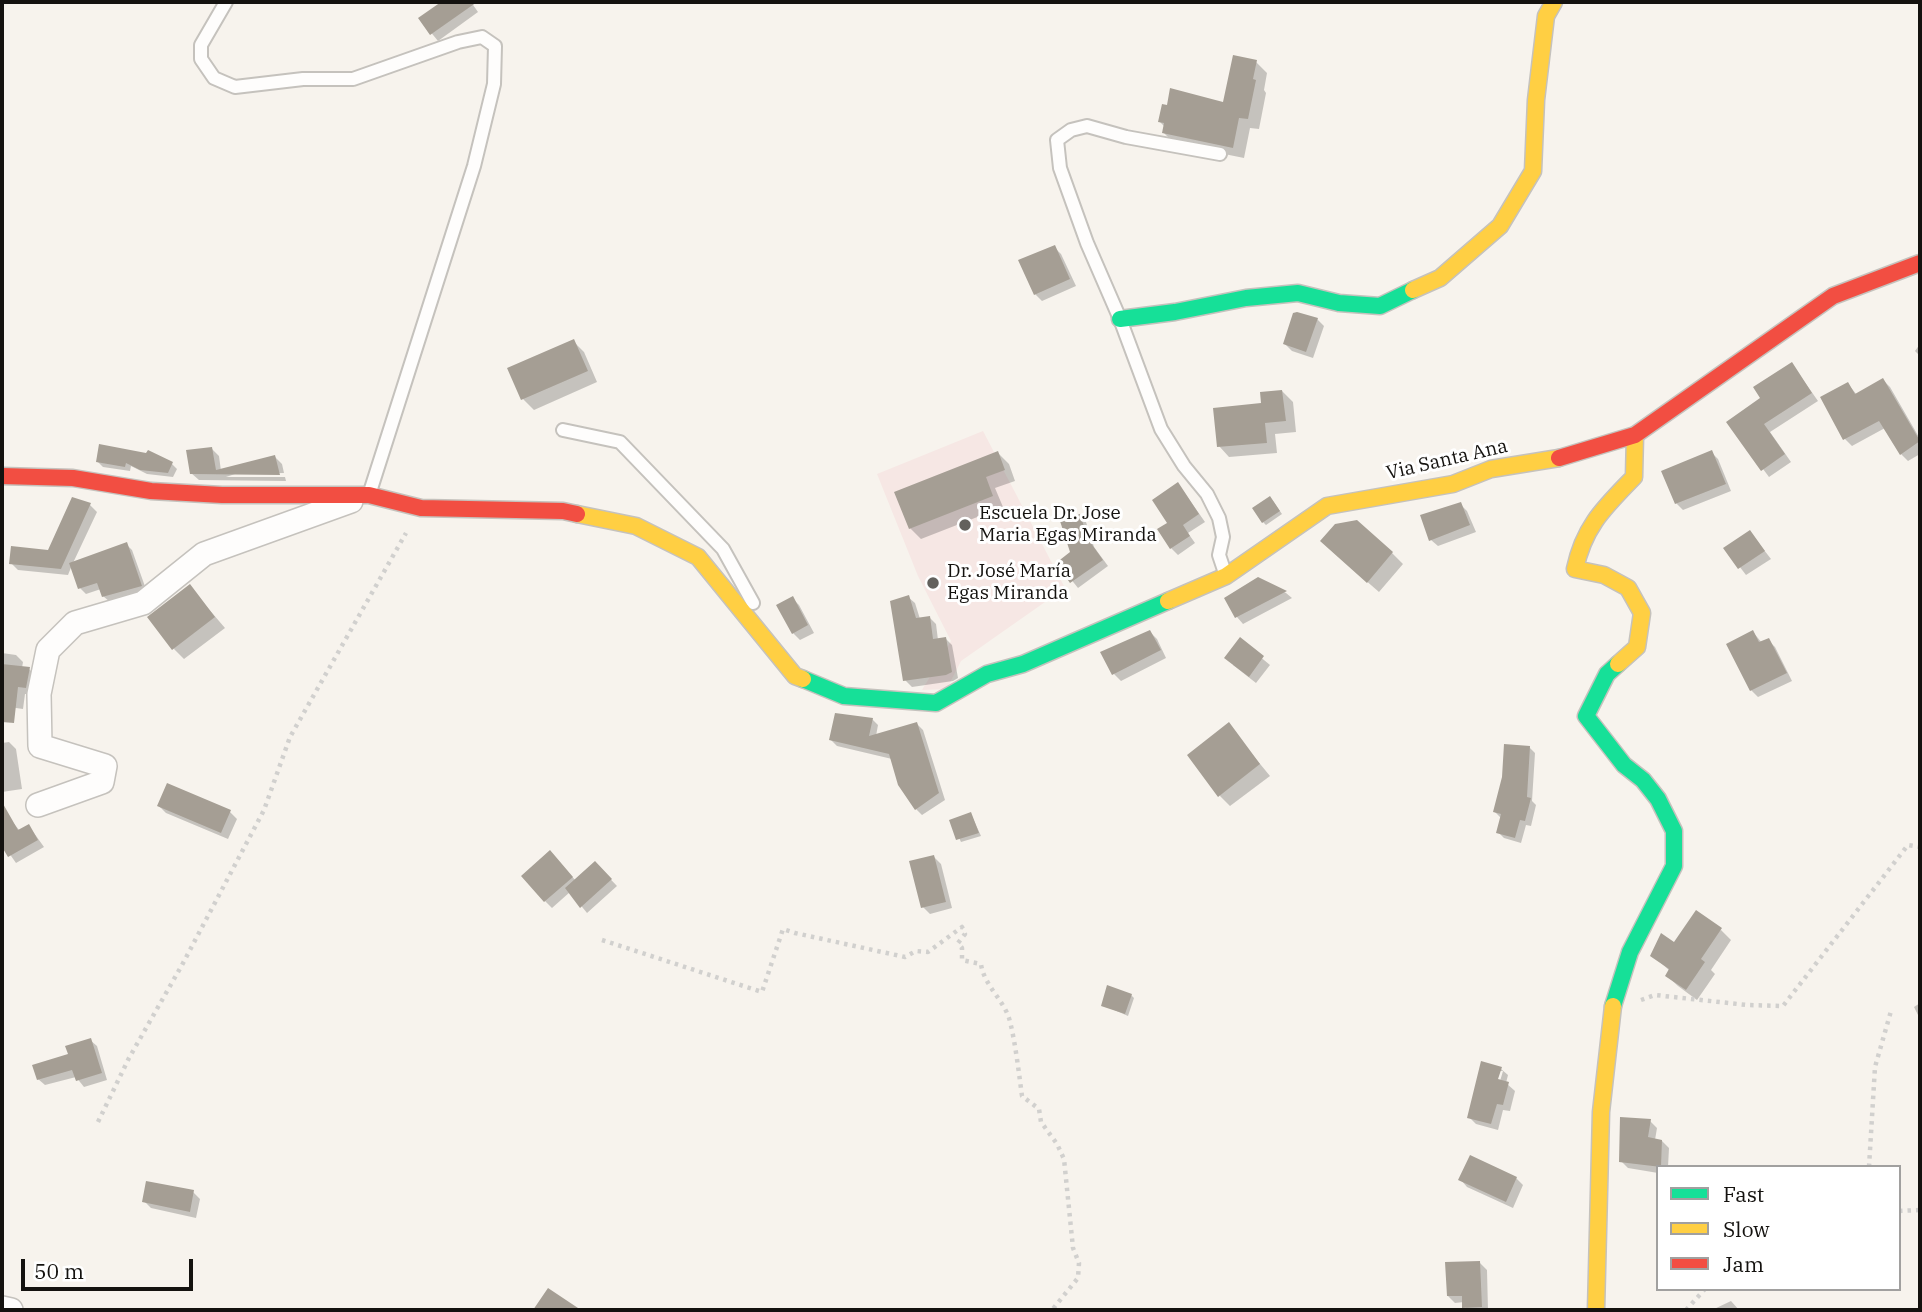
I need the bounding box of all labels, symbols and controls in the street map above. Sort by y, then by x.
street label: Via Santa Ana [1384,435,1510,485]
place label: Escuela Dr. Jose Maria Egas Miranda [979,503,1157,547]
marker: Escuela Dr. Jose Maria Egas Miranda [957,517,973,533]
place label: Dr. José María Egas Miranda [947,561,1071,605]
marker: Dr. José María Egas Miranda [925,575,941,591]
legend [1656,1165,1901,1291]
text: Fast [1723,1180,1764,1208]
text: Slow [1723,1215,1770,1243]
scale bar [24,1246,196,1290]
text: Jam [1723,1250,1764,1278]
text: 50 m [34,1257,84,1285]

